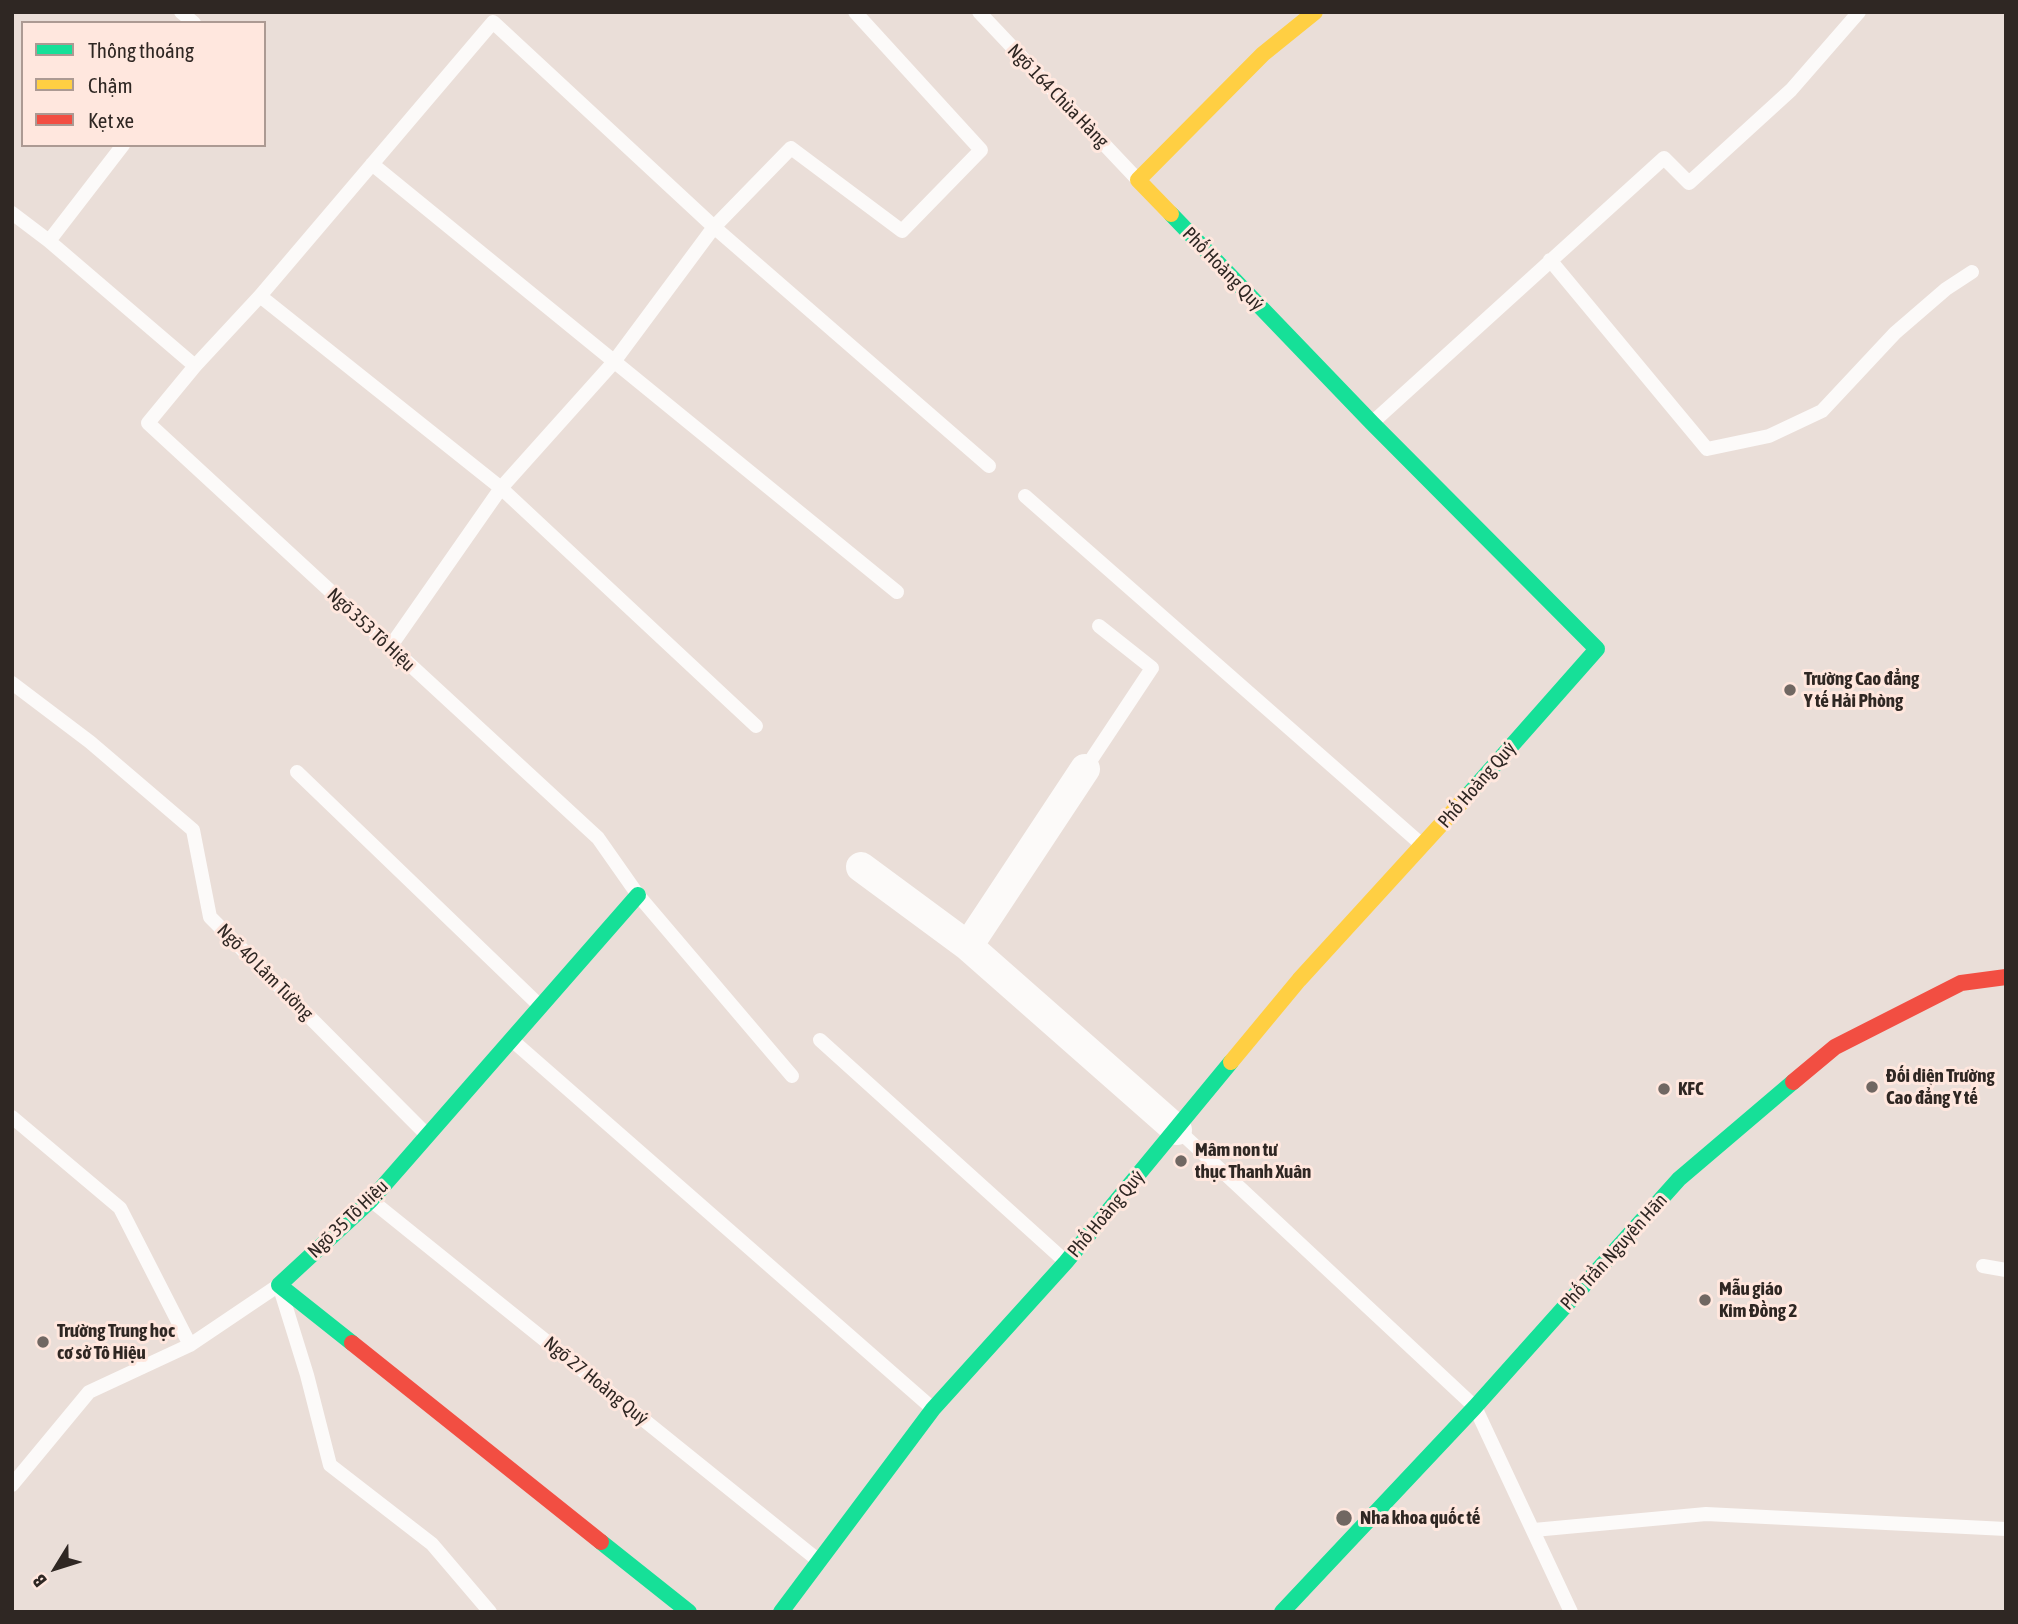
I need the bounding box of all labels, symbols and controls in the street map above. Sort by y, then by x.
legend [21,21,266,147]
text: Thông thoáng [88,38,194,62]
street label: Ngõ 164 Chùa Hàng [1003,39,1113,153]
text: Chậm [88,73,133,97]
text: Kẹt xe [88,108,134,132]
street label: Phố Hoàng Quý [1178,223,1268,315]
street label: Ngõ 353 Tô Hiệu [322,584,420,676]
place label: Trường Cao đẳng Y tế Hải Phòng [1804,668,1919,712]
marker: Trường Cao đẳng Y tế Hải Phòng [1782,682,1798,698]
street label: Phố Hoàng Quý [1433,737,1521,833]
street label: Ngõ 40 Lâm Tường [212,919,318,1025]
place label: Đối diện Trường Cao đẳng Y tế [1886,1065,1995,1109]
place label: KFC [1678,1078,1704,1100]
marker: Đối diện Trường Cao đẳng Y tế [1864,1079,1880,1095]
marker: KFC [1656,1081,1672,1097]
place label: Mâm non tư thục Thanh Xuân [1195,1139,1311,1183]
marker: Mâm non tư thục Thanh Xuân [1173,1153,1189,1169]
street label: Phố Hoàng Quý [1063,1166,1149,1262]
street label: Ngõ 35 Tô Hiệu [303,1175,393,1263]
street label: Phố Trần Nguyên Hãn [1556,1189,1672,1315]
place label: Mẫu giáo Kim Đồng 2 [1719,1278,1797,1322]
marker: Mẫu giáo Kim Đồng 2 [1697,1292,1713,1308]
place label: Trường Trung học cơ sở Tô Hiệu [57,1320,175,1364]
street label: Ngõ 27 Hoàng Quý [539,1332,653,1430]
marker: Trường Trung học cơ sở Tô Hiệu [35,1334,51,1350]
place label: Nha khoa quốc tế [1360,1507,1480,1529]
marker: Nha khoa quốc tế [1334,1508,1354,1528]
north arrow [21,1533,91,1603]
text: B [28,1571,51,1591]

